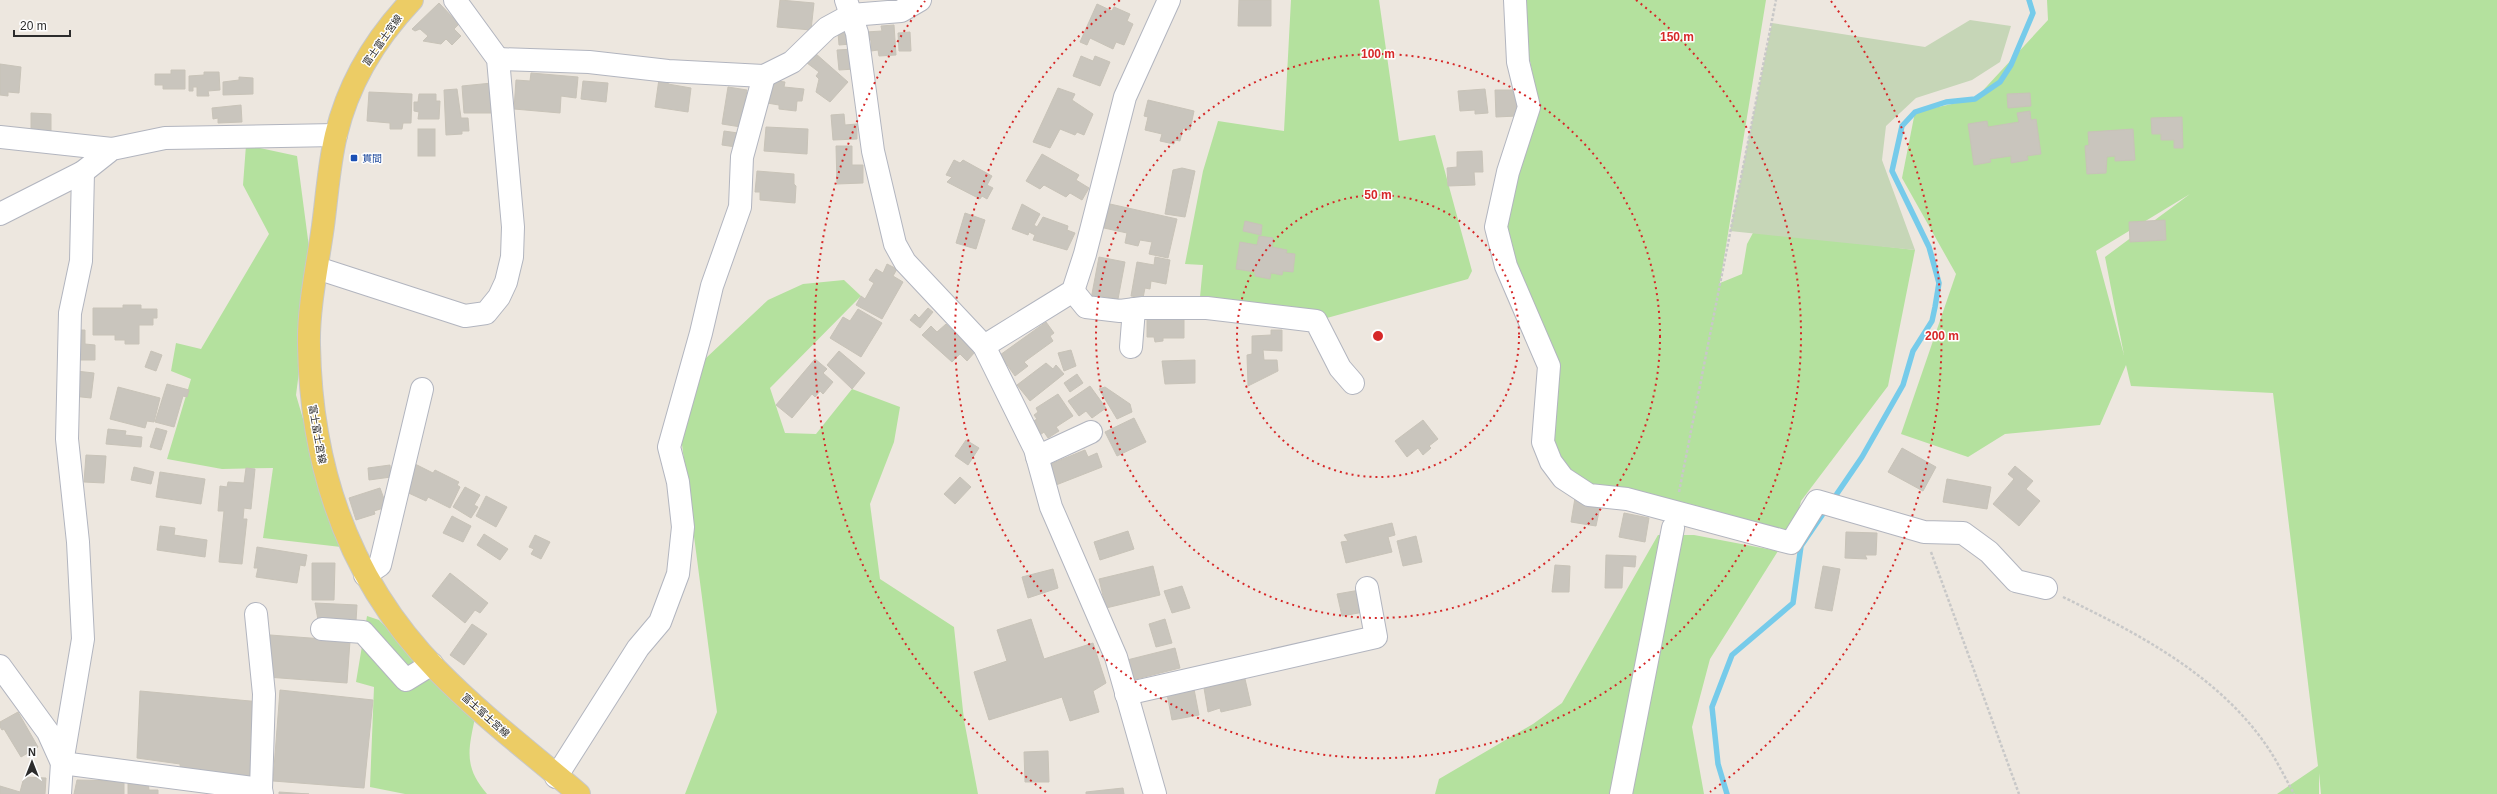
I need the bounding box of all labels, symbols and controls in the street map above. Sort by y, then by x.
scale bar [14,12,70,38]
street label: 富士富士宮線 [361,13,404,68]
text: 20 m [20,19,47,33]
text: 150 m [1660,30,1694,44]
text: 100 m [1361,47,1395,61]
marker: 貫間 [349,153,359,163]
place label: 貫間 [362,153,382,164]
text: 50 m [1364,188,1392,202]
centre of rings [1371,329,1385,343]
text: 200 m [1925,329,1959,343]
street label: 富士富士宮線 [307,404,328,465]
street label: 富士富士宮線 [460,691,512,740]
north arrow [12,742,52,782]
text: N [28,746,36,758]

